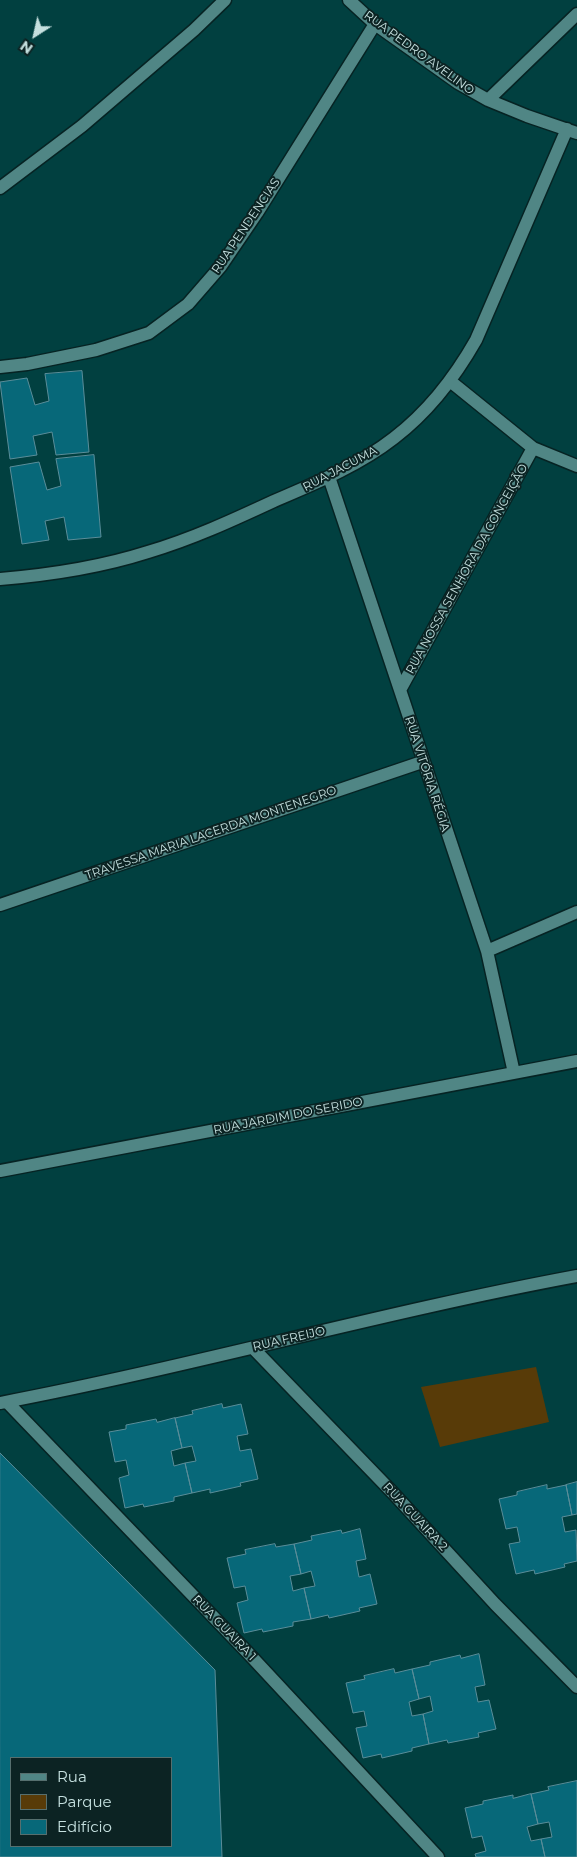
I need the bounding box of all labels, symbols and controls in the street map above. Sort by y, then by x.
street label: RUA PEDRO AVELINO [361,8,477,98]
north arrow [10,10,60,60]
text: N [17,37,36,58]
street label: RUA PENDENCIAS [209,176,283,276]
street label: RUA JACUMA [300,443,380,495]
street label: RUA NOSSA SENHORA DA CONCEIÇÃO [403,461,531,677]
street label: RUA VITÓRIA RÉGIA [402,714,452,834]
street label: TRAVESSA MARIA LACERDA MONTENEGRO [83,783,339,883]
street label: RUA JARDIM DO SERIDO [212,1094,364,1138]
street label: RUA FREIJO [251,1324,327,1354]
street label: RUA GUAIRA 2 [380,1480,450,1554]
street label: RUA GUAIRA 1 [189,1592,259,1664]
legend [10,1757,172,1847]
text: Rua [57,1767,87,1786]
text: Parque [57,1792,112,1811]
text: Edifício [57,1817,112,1836]

